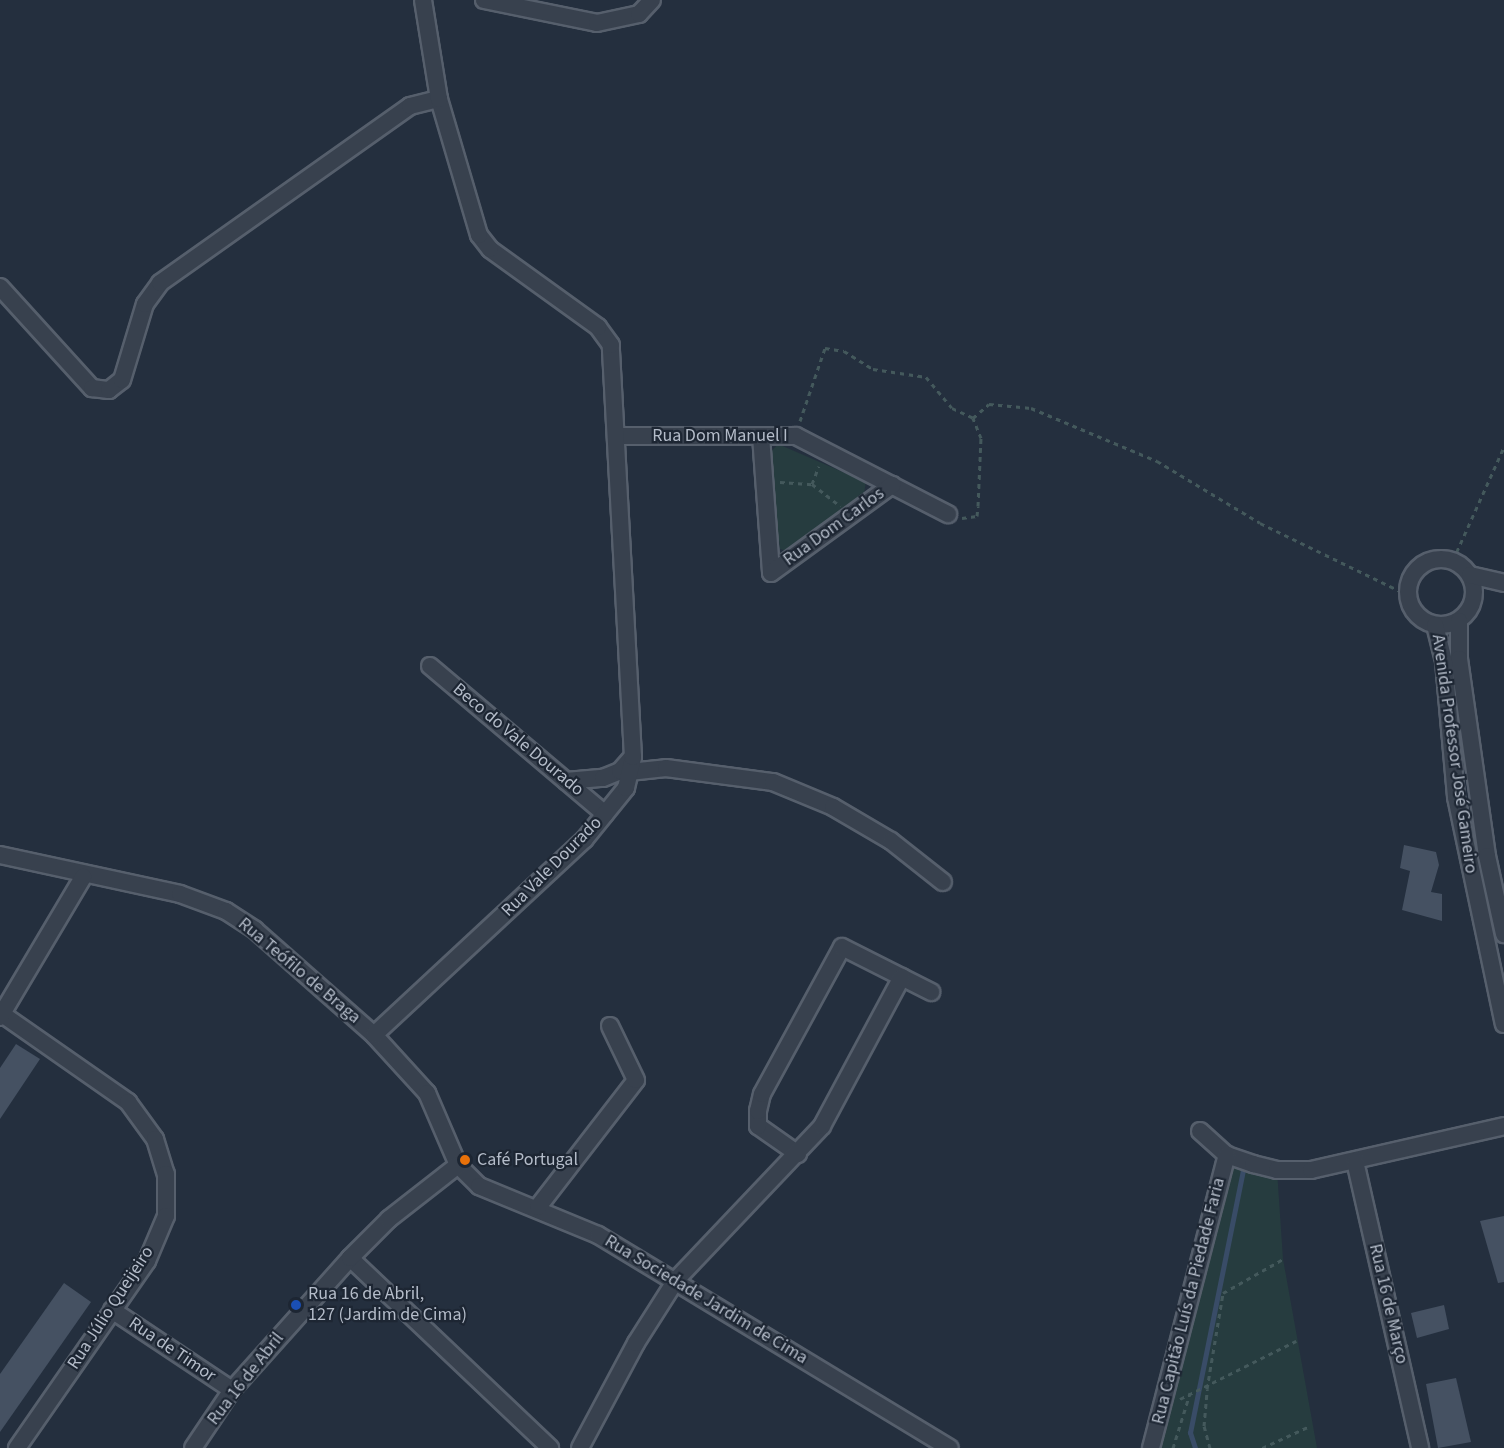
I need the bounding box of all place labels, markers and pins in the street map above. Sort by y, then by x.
place label: Café Portugal [477,1149,578,1171]
marker: Café Portugal [458,1153,472,1167]
place label: Rua 16 de Abril, 127 (Jardim de Cima) [308,1284,467,1326]
marker: Rua 16 de Abril, 127 (Jardim de Cima) [289,1298,303,1312]

